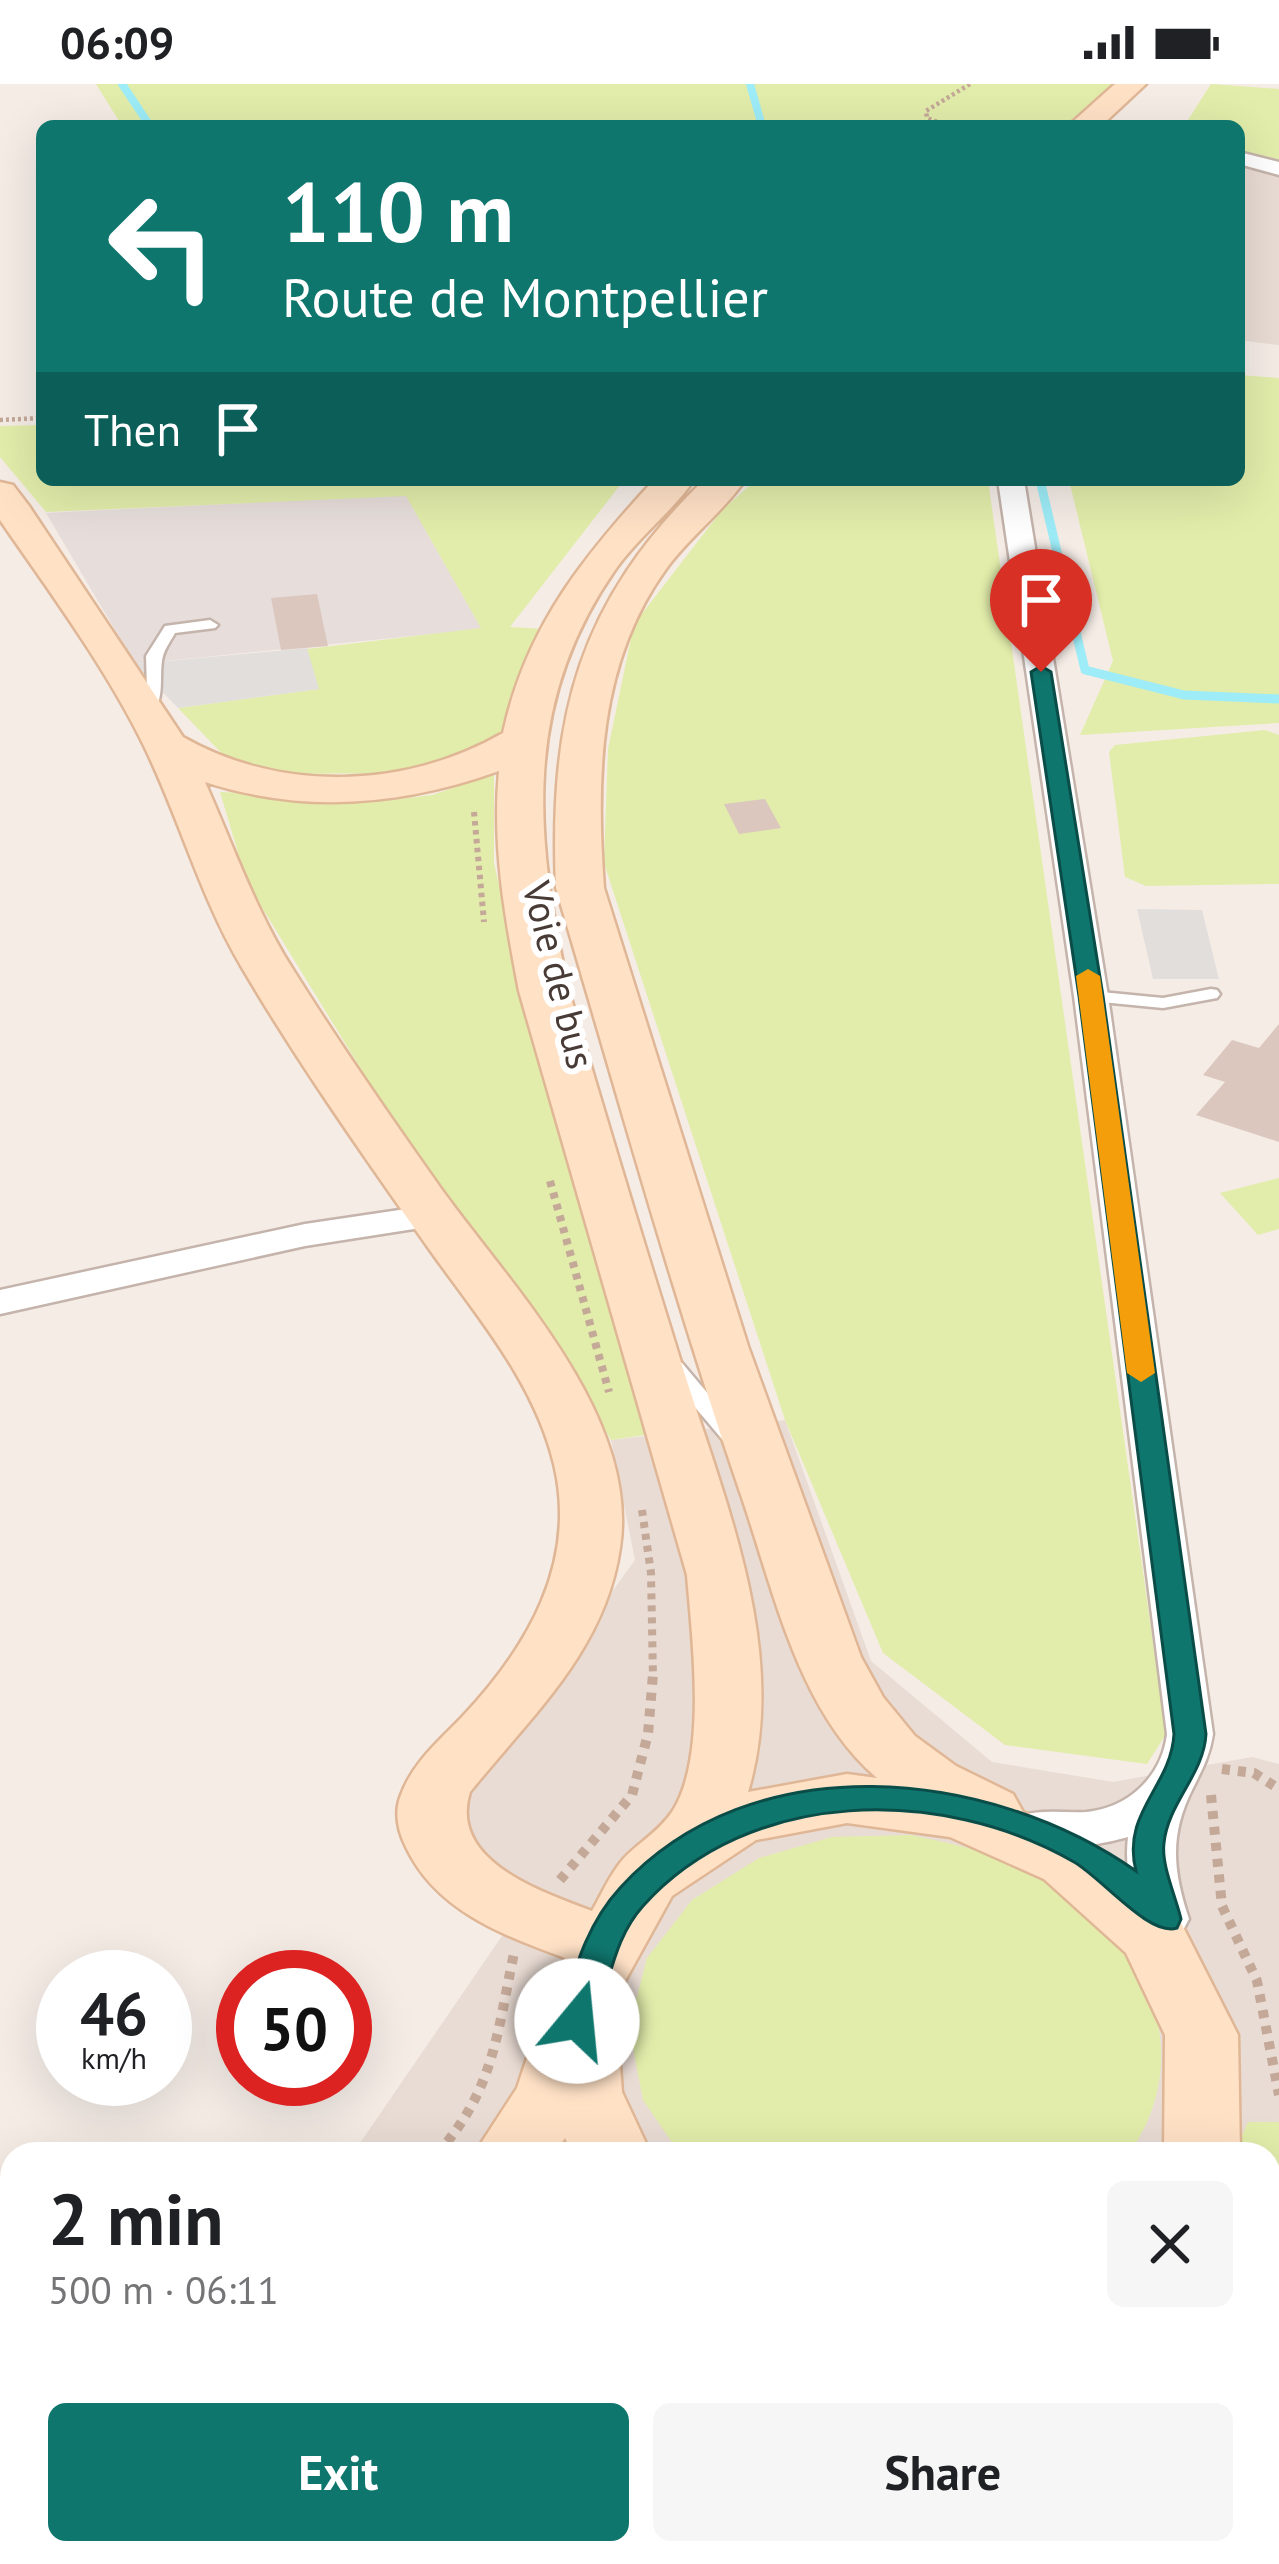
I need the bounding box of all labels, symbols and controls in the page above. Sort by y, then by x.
text: 06:09 [60,13,174,71]
text: 110 m [282,156,514,265]
icon: left [84,168,240,324]
text: Route de Montpellier [282,262,768,332]
icon: arrive [205,396,271,462]
text: Then [84,400,181,458]
pin [990,549,1092,672]
icon: arrive [1008,567,1074,633]
street label: Voie de bus [511,875,607,1074]
speed limit sign: 50 [216,1950,372,2106]
position arrow [514,1958,640,2084]
text: 46 [80,1974,148,2052]
text: km/h [81,2038,147,2077]
text: 2 min [48,2172,224,2265]
button: close [1107,2181,1233,2307]
text: 500 m · 06:11 [48,2264,279,2315]
button: Exit [48,2403,629,2541]
button: Share [653,2403,1233,2541]

